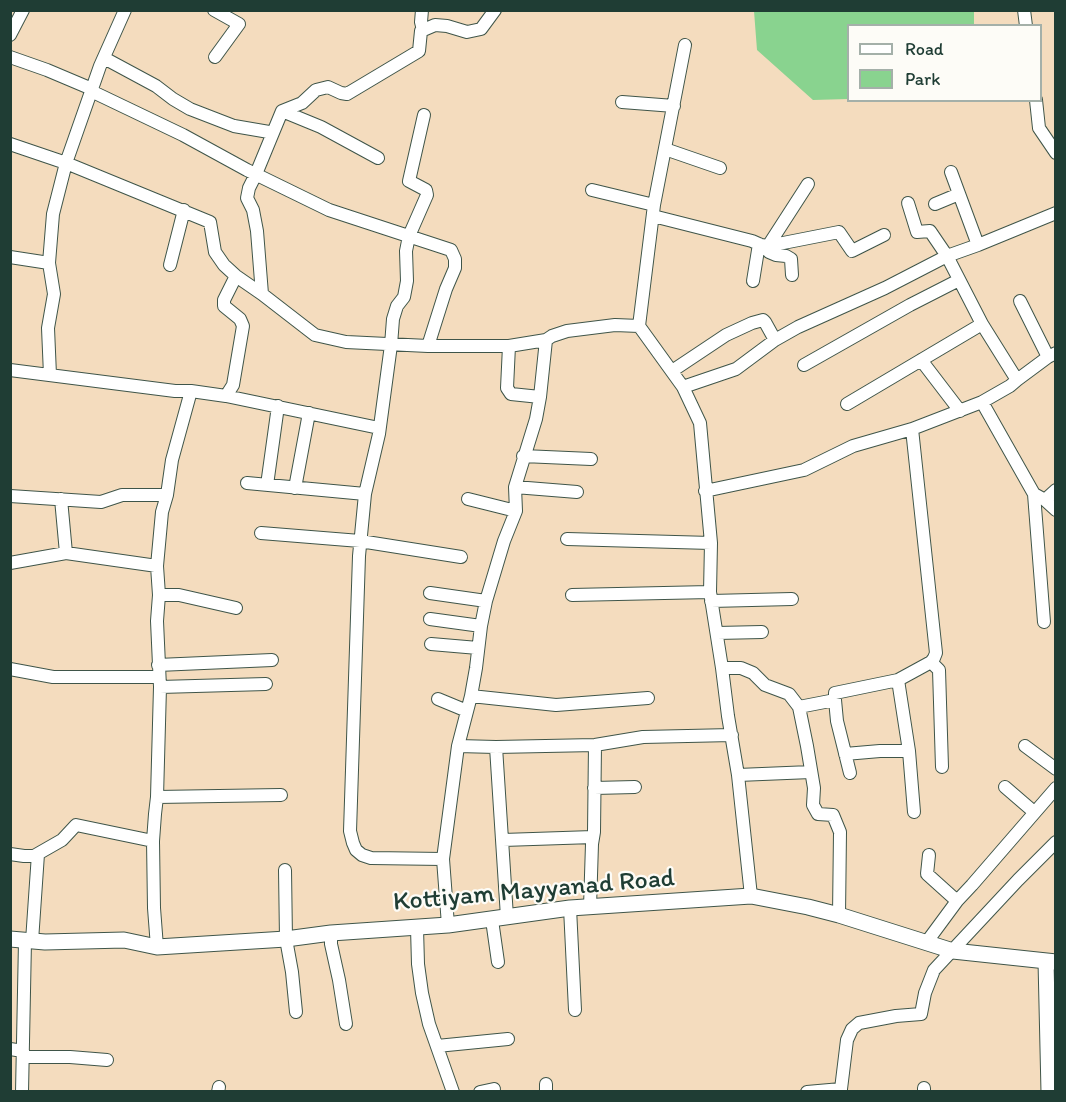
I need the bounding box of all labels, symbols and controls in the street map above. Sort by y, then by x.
legend [847,24,1042,102]
text: Road [905,38,944,60]
text: Park [905,68,940,90]
street label: Kottiyam Mayyanad Road [392,863,676,919]

